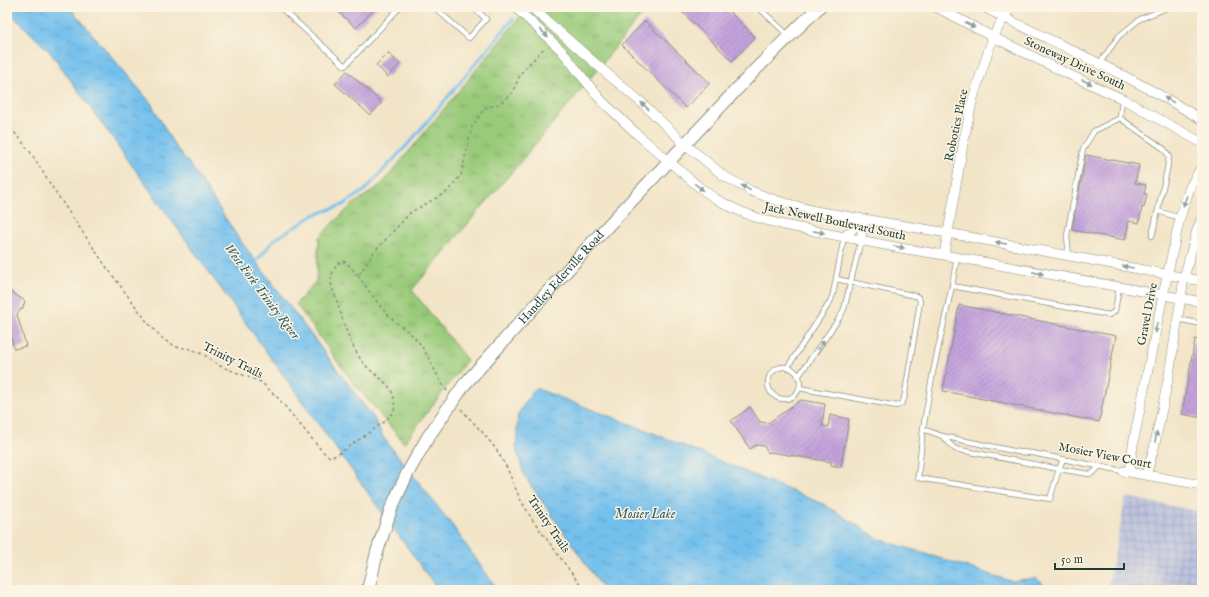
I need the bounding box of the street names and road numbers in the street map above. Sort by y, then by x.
street label: Stoneway Drive South [1022,33,1128,94]
street label: Robotics Place [941,87,972,163]
street label: Jack Newell Boulevard South [760,199,908,245]
street label: Handley Ederville Road [515,227,608,327]
street label: Gravel Drive [1134,281,1161,347]
street label: Trinity Trails [200,339,265,382]
street label: Mosier View Court [1057,439,1153,472]
street label: Trinity Trails [524,493,573,556]

